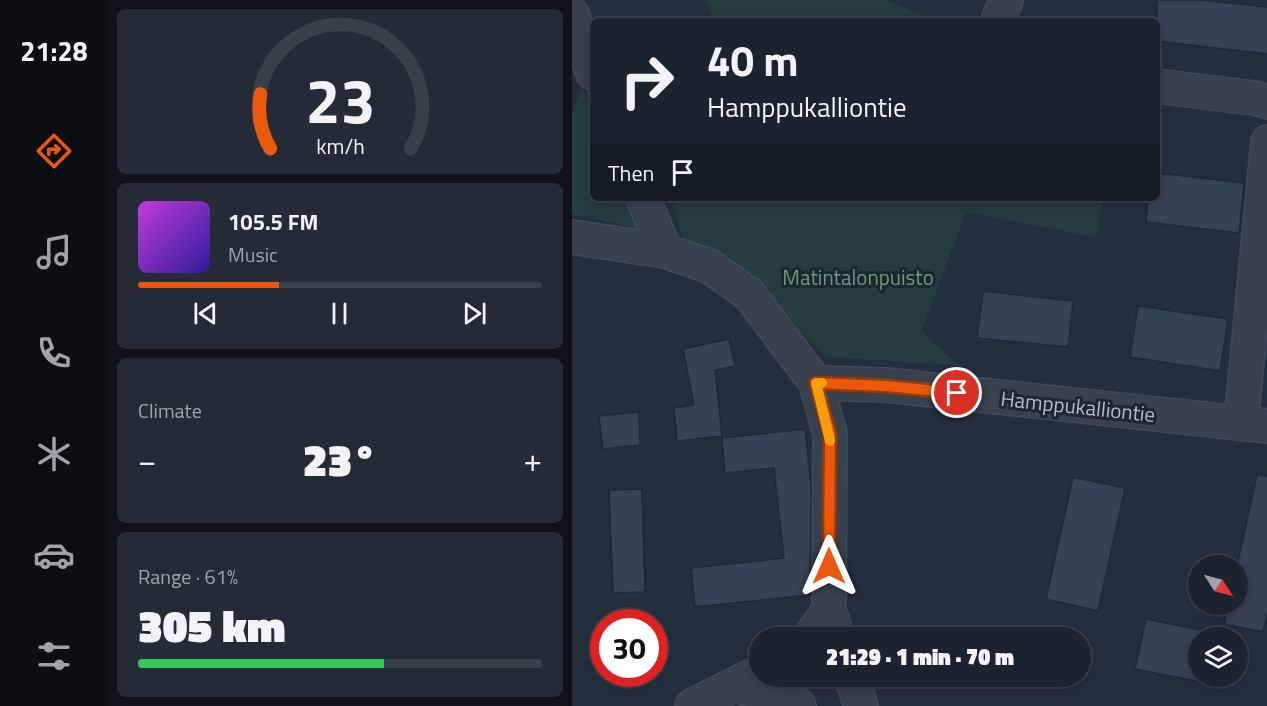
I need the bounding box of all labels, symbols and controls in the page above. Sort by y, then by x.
text: 40 m [707,28,799,92]
text: 21:28 [20,30,88,71]
icon: right [608,42,686,120]
text: 23 [305,52,375,147]
text: Hamppukalliontie [707,86,907,127]
icon: directions [33,130,75,172]
text: km/h [316,130,364,162]
text: Then [608,156,654,190]
icon: arrive [666,156,699,189]
text: 105.5 FM [228,205,318,239]
icon: music [33,231,75,273]
text: Music [228,239,278,270]
park label: Matintalonpuisto [782,261,934,293]
icon: previous [189,297,222,330]
icon: pause [323,297,356,330]
icon: next [458,297,491,330]
icon: phone [33,332,75,374]
pin [931,367,982,418]
icon: arrive [940,376,973,409]
street label: Hamppukalliontie [999,382,1157,430]
text: Climate [138,395,202,426]
text: 23° [303,425,377,493]
icon: climate [33,433,75,475]
text: − [138,435,156,485]
text: + [524,435,542,485]
icon: car [33,534,75,576]
position arrow [797,534,861,598]
north arrow [1188,555,1248,615]
map controls [1188,555,1248,687]
text: Range · 61% [138,561,238,592]
text: 305 km [138,591,286,659]
speed limit sign: 30 [590,609,668,687]
button: layers [1188,627,1248,687]
icon: filters [33,635,75,677]
text: 21:29 · 1 min · 70 m [826,640,1014,674]

